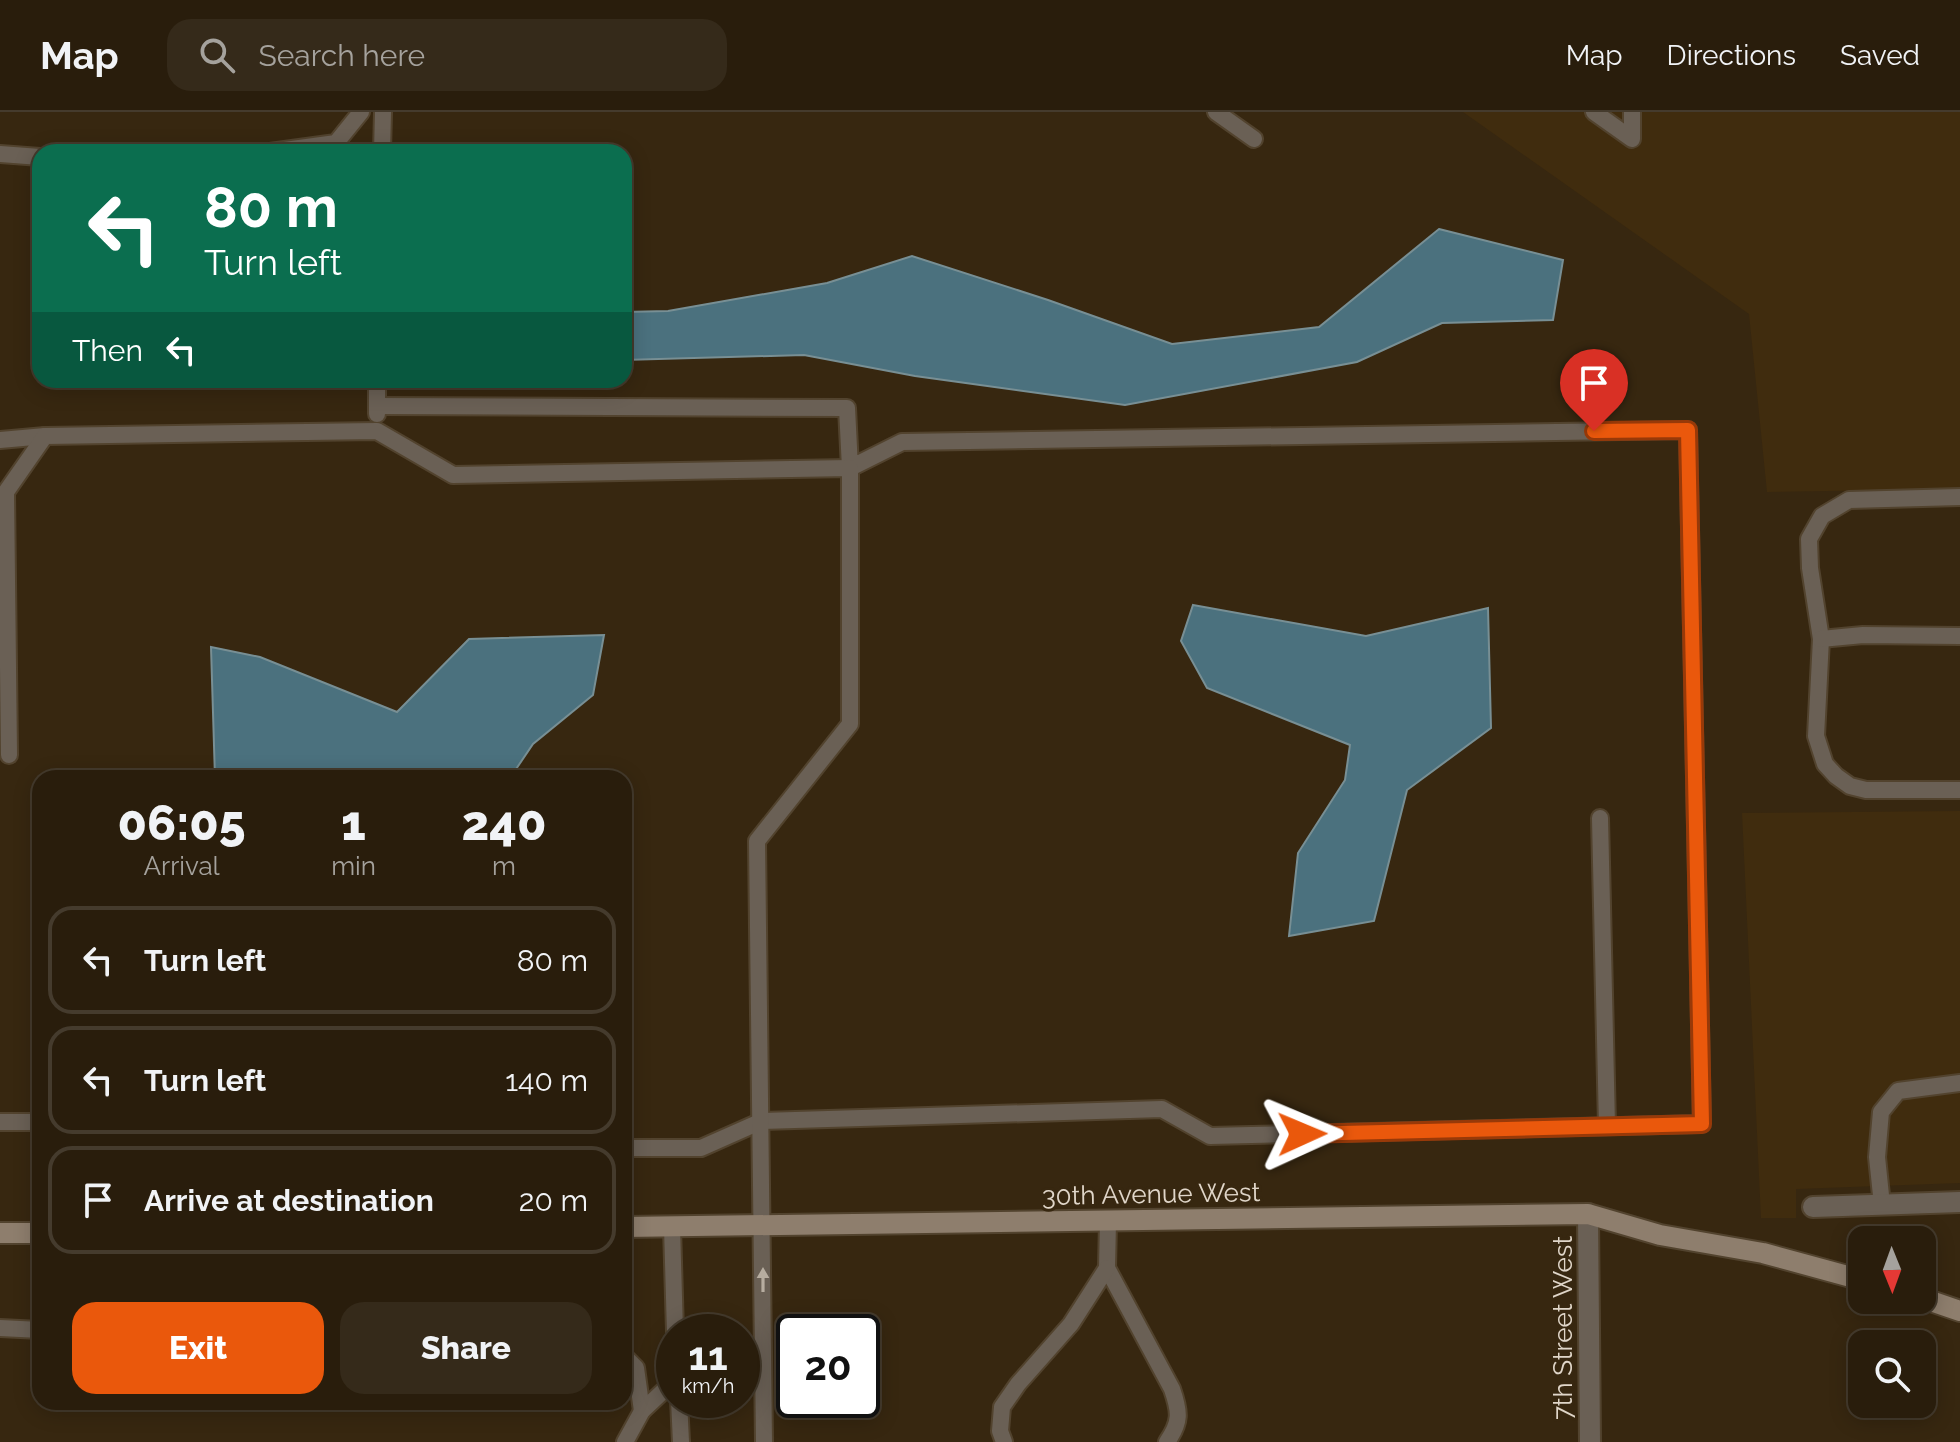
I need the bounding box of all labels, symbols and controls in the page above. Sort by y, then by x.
search box [167,19,727,91]
text: Map [40,33,119,78]
icon: search [195,33,239,77]
text: Search here [259,38,425,73]
text: Map [1566,39,1623,72]
text: Directions [1667,39,1796,72]
text: Saved [1840,39,1920,72]
text: 80 m [204,174,338,240]
icon: left [72,176,176,280]
text: Turn left [204,241,342,283]
icon: left [159,328,203,372]
text: Then [72,333,143,368]
pin [1560,349,1628,431]
icon: arrive [1572,361,1616,405]
text: 06:05 [118,795,246,851]
text: 1 [341,795,366,851]
text: 240 [461,795,546,851]
text: Arrival [143,851,220,881]
text: min [331,851,376,881]
text: m [492,851,516,881]
icon: left [76,938,120,982]
text: Turn left [144,943,266,978]
text: 80 m [517,943,588,978]
icon: left [76,1058,120,1102]
text: Turn left [144,1063,266,1098]
text: 140 m [505,1063,588,1098]
position arrow [1260,1092,1344,1176]
street label: 30th Avenue West [1042,1177,1261,1211]
icon: arrive [76,1178,120,1222]
text: Arrive at destination [144,1183,434,1218]
text: 20 m [519,1183,588,1218]
north arrow [1848,1226,1936,1314]
map controls [1848,1226,1936,1418]
street label: 7th Street West [1548,1236,1578,1420]
one-way arrow [757,1267,769,1292]
button: Exit [72,1302,324,1394]
button: Share [340,1302,592,1394]
speed limit sign: 20 [776,1314,880,1418]
button: search [1848,1330,1936,1418]
text: 11 [688,1332,728,1379]
text: km/h [682,1374,734,1398]

